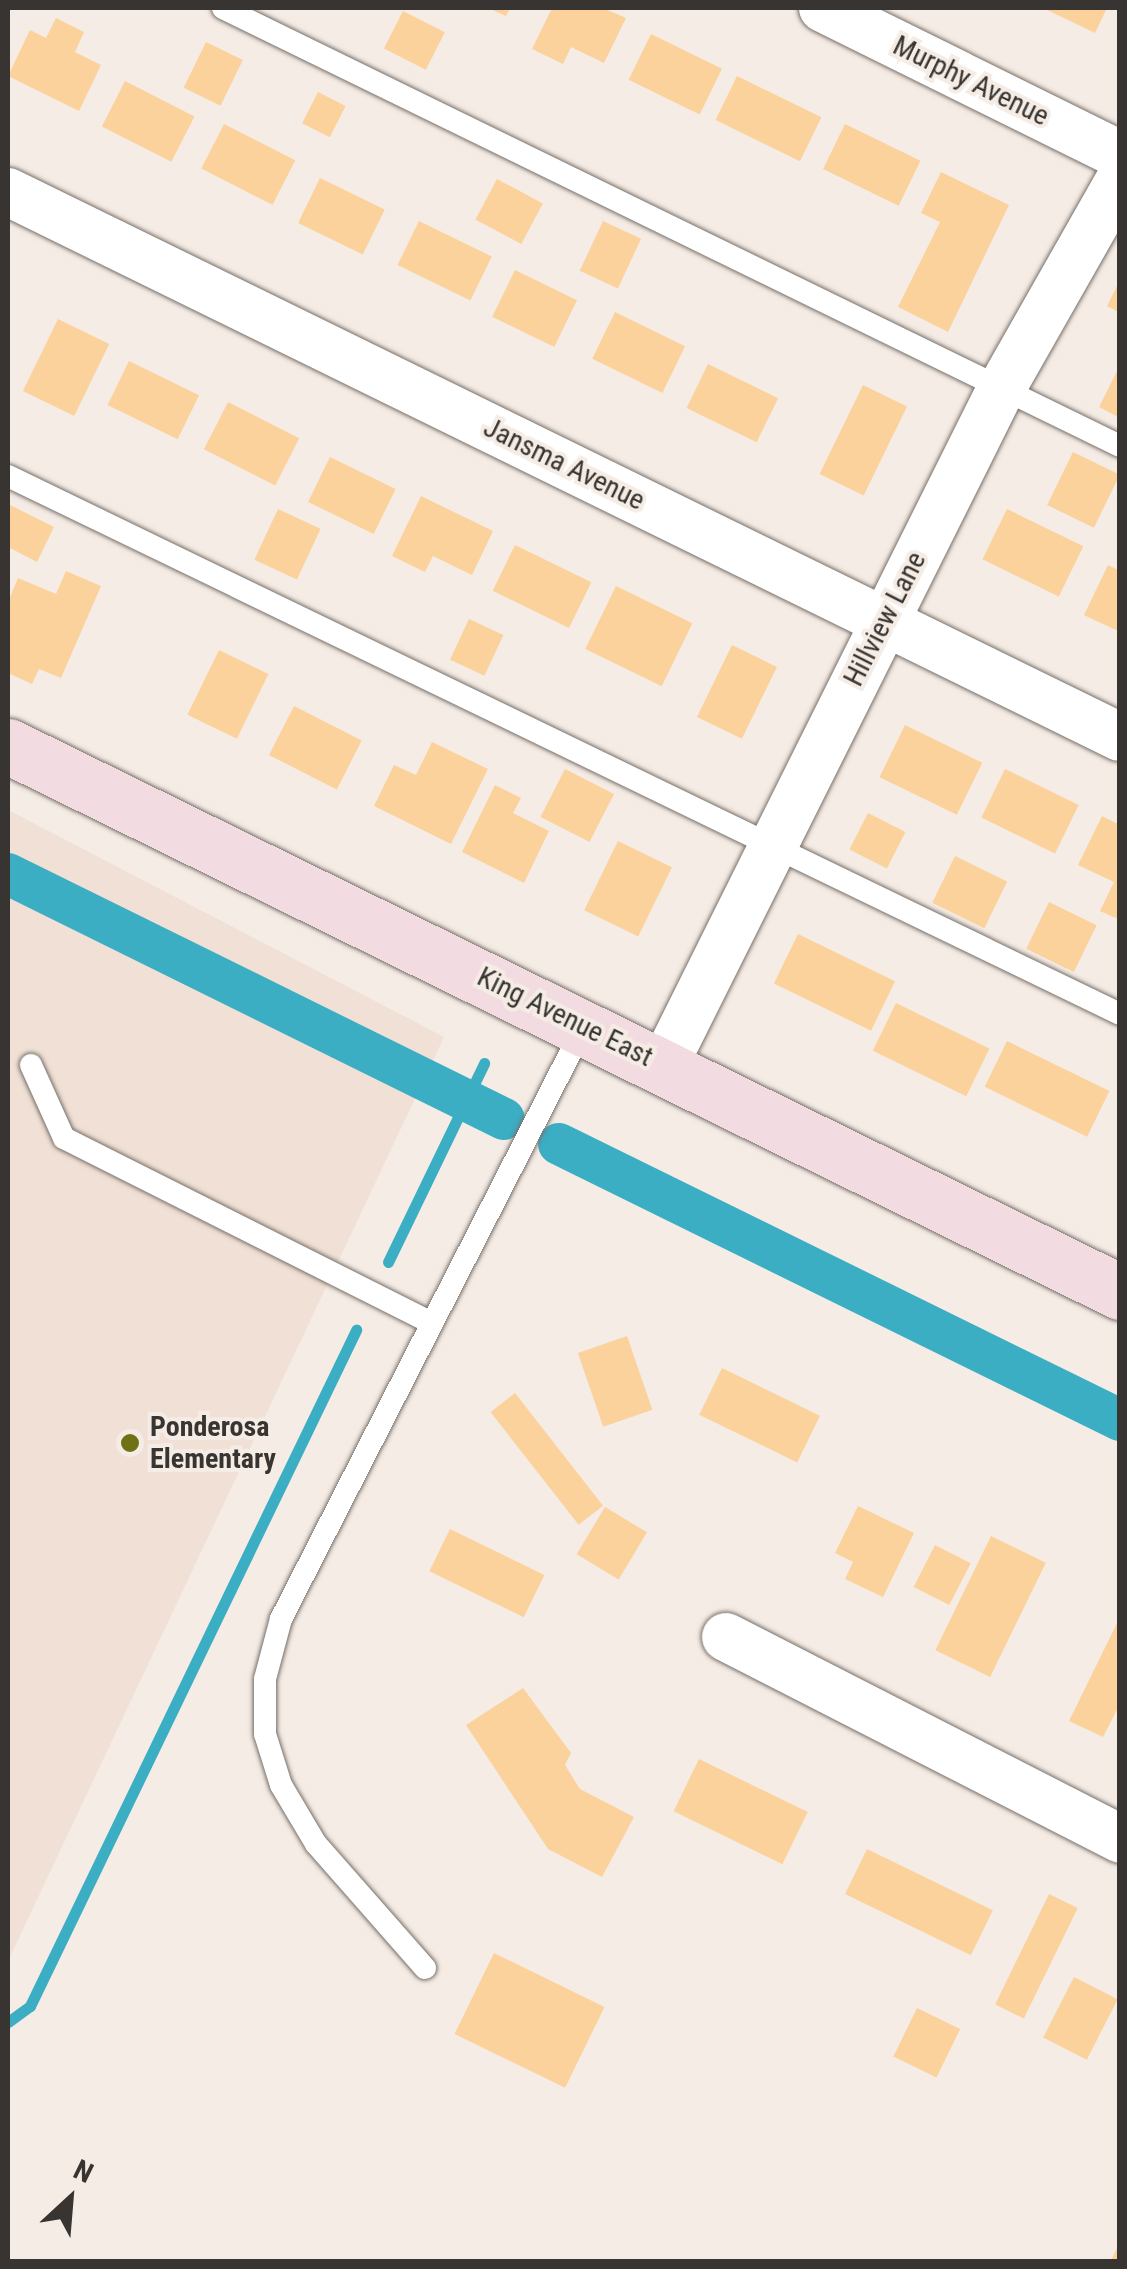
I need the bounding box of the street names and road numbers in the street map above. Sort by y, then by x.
street label: Murphy Avenue [888,29,1054,133]
street label: Jansma Avenue [478,411,650,517]
street label: Hillview Lane [837,546,933,692]
street label: King Avenue East [472,960,658,1074]

